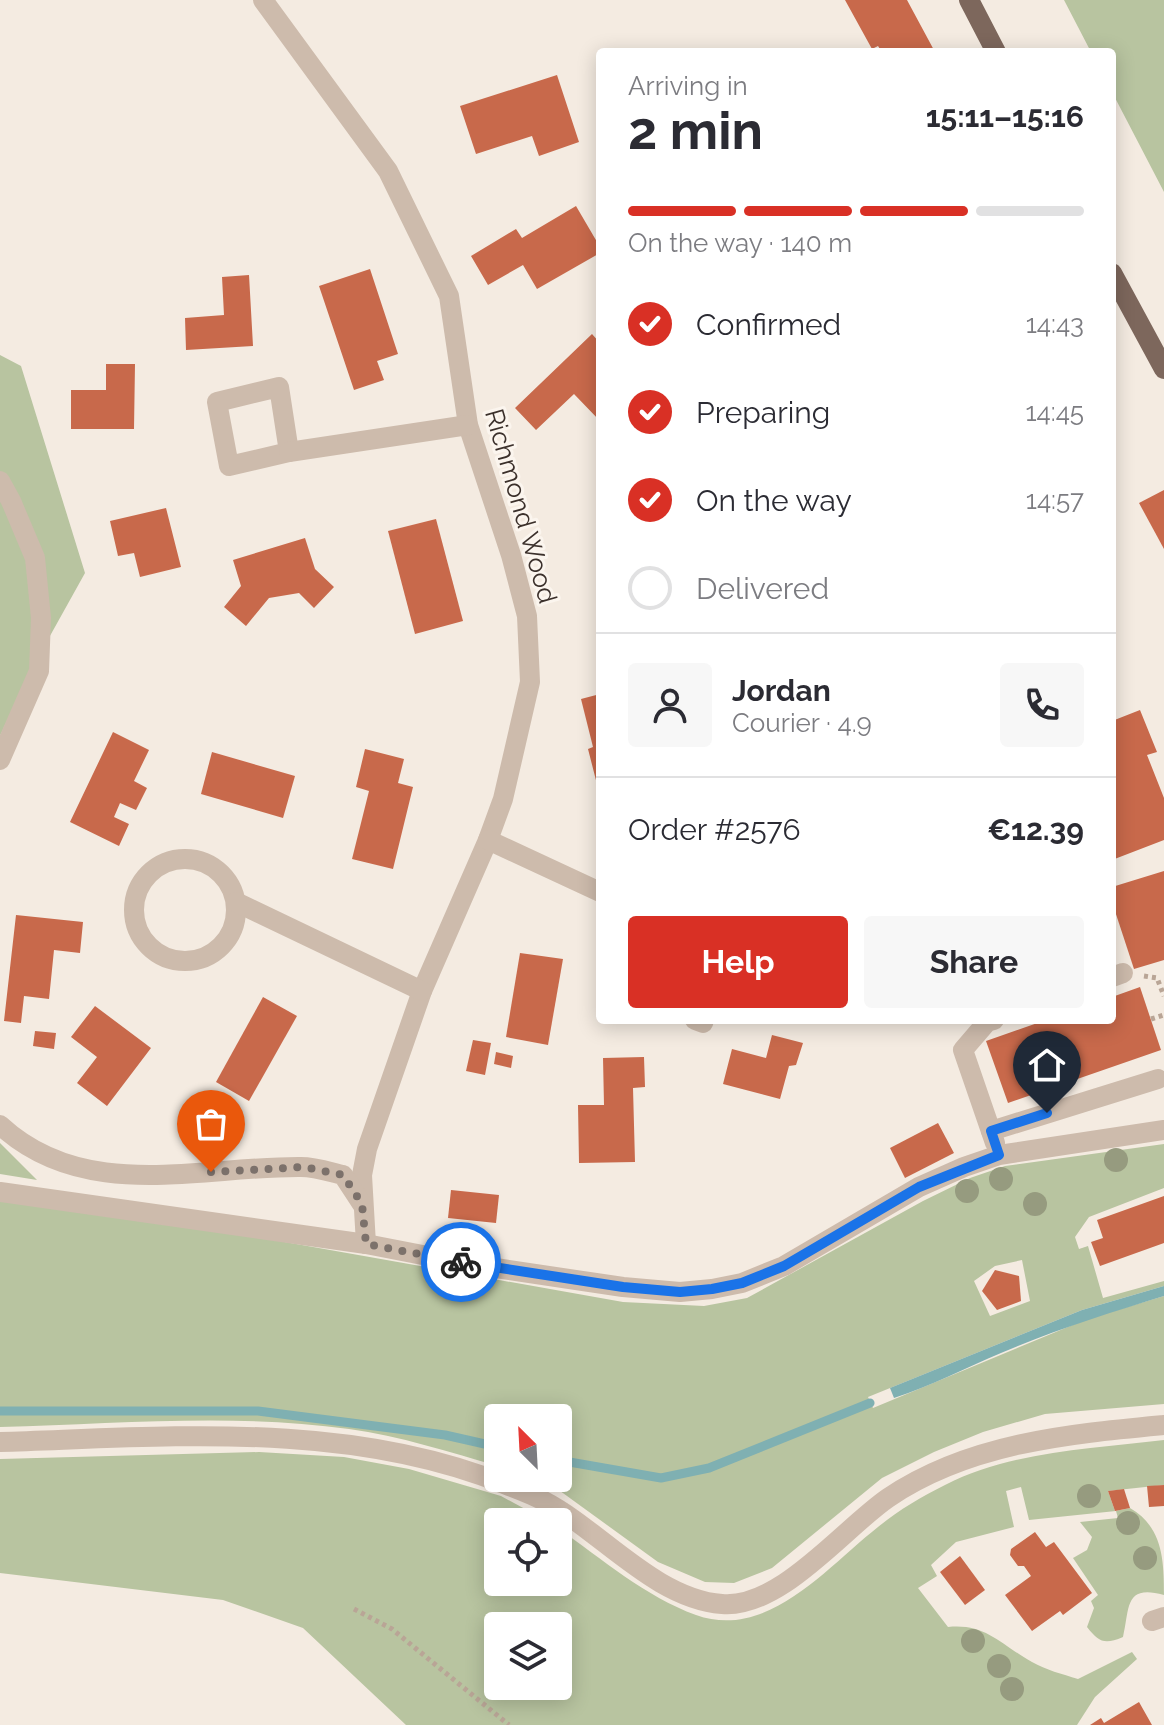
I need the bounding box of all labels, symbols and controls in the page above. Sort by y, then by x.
text: Arriving in [628,71,748,101]
text: 15:11–15:16 [926,99,1084,134]
text: 2 min [628,100,763,161]
text: On the way · 140 m [628,228,852,258]
icon: check [628,302,672,346]
text: Confirmed [696,307,841,342]
text: 14:43 [1026,309,1084,339]
icon: check [628,390,672,434]
text: Preparing [696,395,830,430]
text: 14:45 [1025,397,1084,427]
street label: Richmond Wood [479,405,563,607]
icon: check [628,478,672,522]
text: On the way [696,483,852,518]
text: 14:57 [1026,485,1084,515]
text: Delivered [696,571,829,606]
button: person [628,663,712,747]
button: phone [1000,663,1084,747]
text: Jordan [732,673,831,708]
text: Courier · 4.9 [732,708,872,738]
text: Order #2576 [628,812,801,847]
text: €12.39 [987,812,1084,847]
button: Help [628,916,848,1008]
button: Share [864,916,1084,1008]
pin [1013,1031,1081,1113]
icon: home [1025,1043,1069,1087]
pin [177,1090,245,1172]
icon: bag [189,1102,233,1146]
courier [421,1222,501,1302]
icon: bike [439,1240,483,1284]
north arrow [484,1404,572,1492]
map controls [484,1404,572,1700]
button: locate [484,1508,572,1596]
button: layers [484,1612,572,1700]

